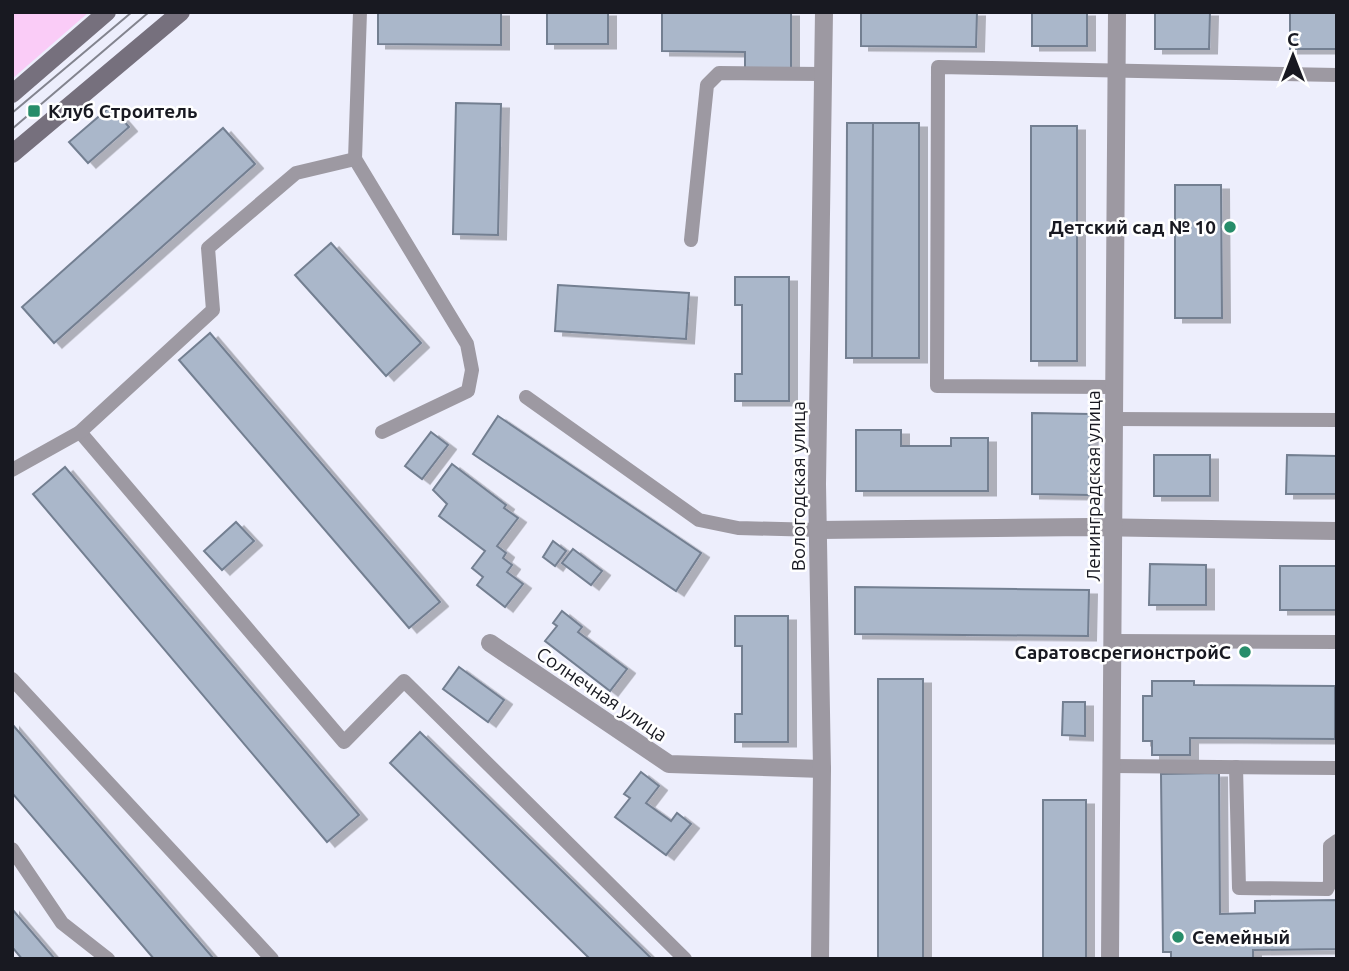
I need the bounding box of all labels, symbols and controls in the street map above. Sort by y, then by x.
north arrow [1258,21,1328,91]
text: С [1287,28,1299,50]
place label: Клуб Строитель [48,100,198,122]
marker: Клуб Строитель [26,103,42,119]
place label: Детский сад № 10 [1049,216,1216,238]
marker: Детский сад № 10 [1222,219,1238,235]
street label: Ленинградская улица [1082,390,1104,582]
street label: Вологодская улица [787,401,809,571]
place label: СаратовсрегионстройС [1015,641,1231,663]
street label: Солнечная улица [532,642,672,746]
marker: СаратовсрегионстройС [1237,644,1253,660]
place label: Семейный [1192,926,1290,948]
marker: Семейный [1170,929,1186,945]

